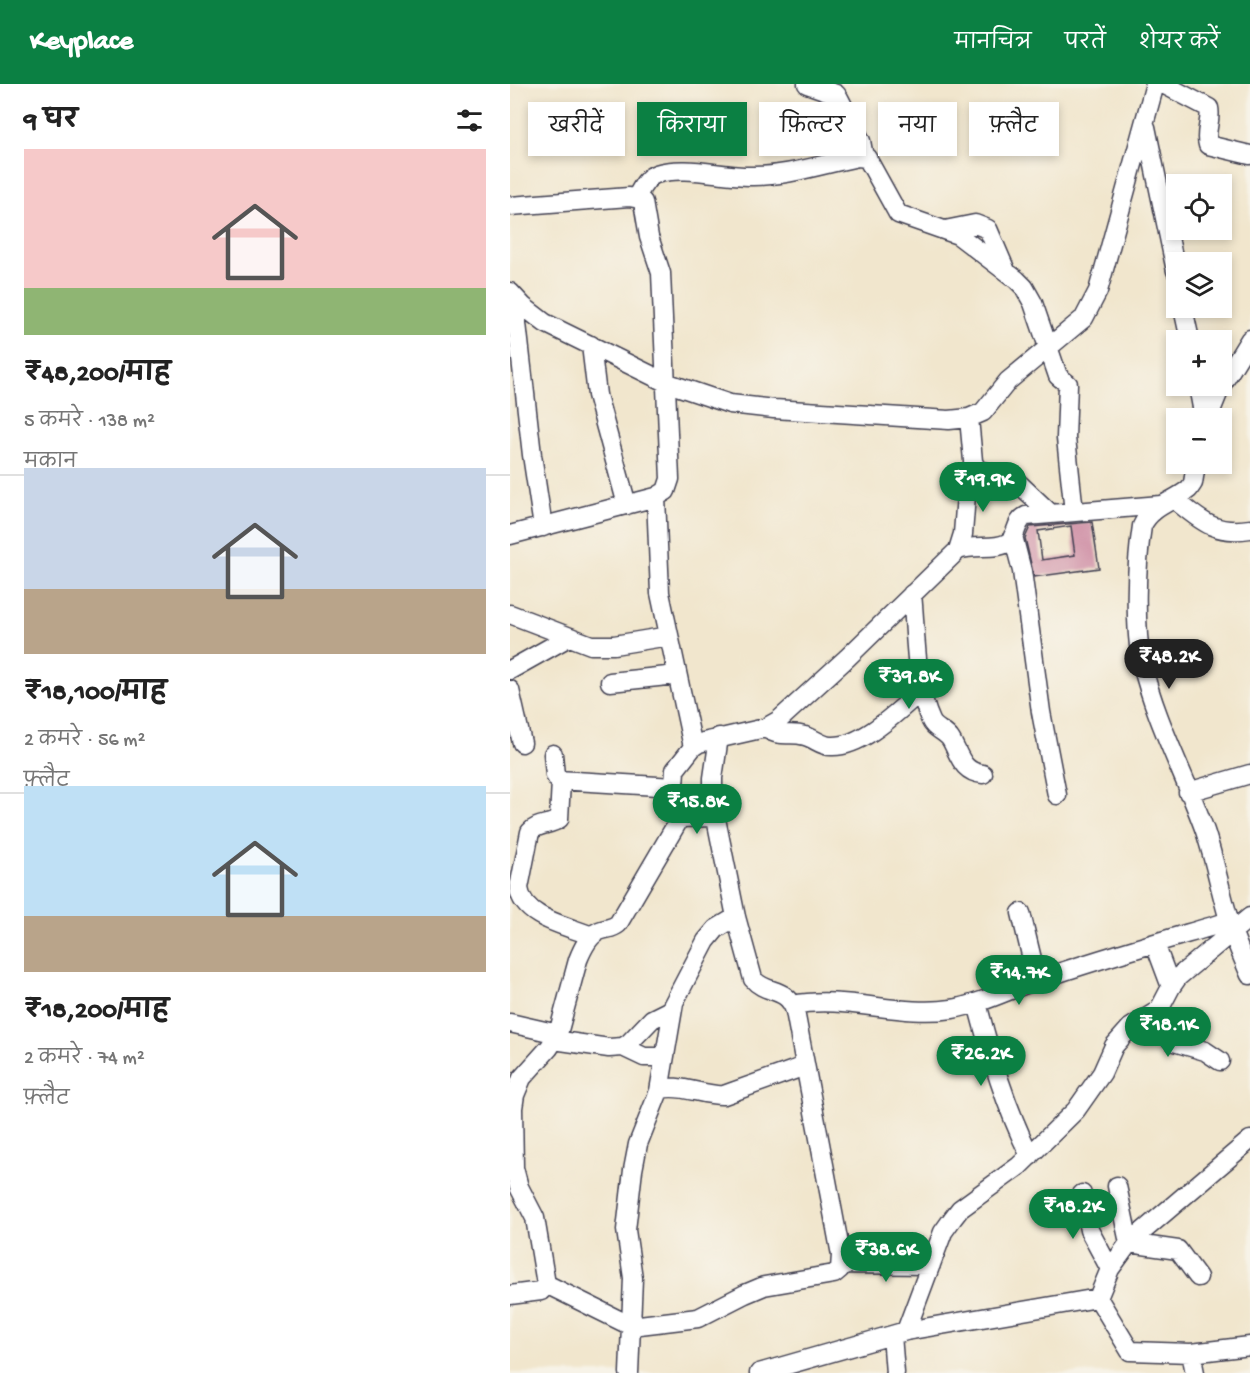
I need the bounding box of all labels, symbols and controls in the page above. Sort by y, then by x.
text: Keyplace [30,26,133,59]
text: मानचित्र [954,32,1031,57]
text: परतें [1064,32,1106,57]
text: शेयर करें [1139,32,1220,57]
chip: खरीदें [528,102,625,156]
chip: किराया [637,102,747,156]
chip: फ़िल्टर [759,102,866,156]
chip: नया [878,102,957,156]
chip: फ़्लैट [969,102,1059,156]
icon: filters [453,104,486,137]
text: 9 घर [24,107,78,138]
map controls [1166,174,1232,474]
button: locate [1166,174,1232,240]
icon: home [201,188,309,296]
button: layers [1166,252,1232,318]
button: + [1166,330,1232,396]
text: ₹48,200/माह [24,360,171,391]
button: − [1166,408,1232,474]
text: 5 कमरे · 138 m² [24,411,155,434]
text: मकान [24,452,77,475]
pin: ₹19.9K [934,462,1032,513]
text: ₹19.9K [953,470,1013,493]
icon: home [201,507,309,615]
pin: ₹48.2K [1120,639,1218,690]
text: ₹48.2K [1138,647,1200,670]
pin: ₹39.8K [860,659,958,710]
text: ₹39.8K [878,667,940,690]
text: ₹18,100/माह [24,679,167,710]
text: 2 कमरे · 56 m² [24,730,145,753]
text: फ़्लैट [24,771,70,794]
pin: ₹15.8K [648,784,746,835]
text: ₹15.8K [667,792,727,815]
icon: home [201,825,309,933]
pin: ₹14.7K [970,955,1068,1006]
text: ₹14.7K [990,963,1048,986]
text: ₹18,200/माह [24,997,169,1028]
pin: ₹18.1K [1119,1007,1217,1058]
text: ₹18.1K [1139,1015,1197,1038]
pin: ₹26.2K [932,1036,1030,1087]
text: ₹26.2K [951,1044,1011,1067]
text: 2 कमरे · 74 m² [24,1048,145,1071]
text: फ़्लैट [24,1089,70,1112]
pin: ₹18.2K [1024,1189,1122,1240]
text: ₹18.2K [1043,1197,1103,1220]
pin: ₹38.6K [837,1232,935,1283]
text: ₹38.6K [855,1240,917,1263]

